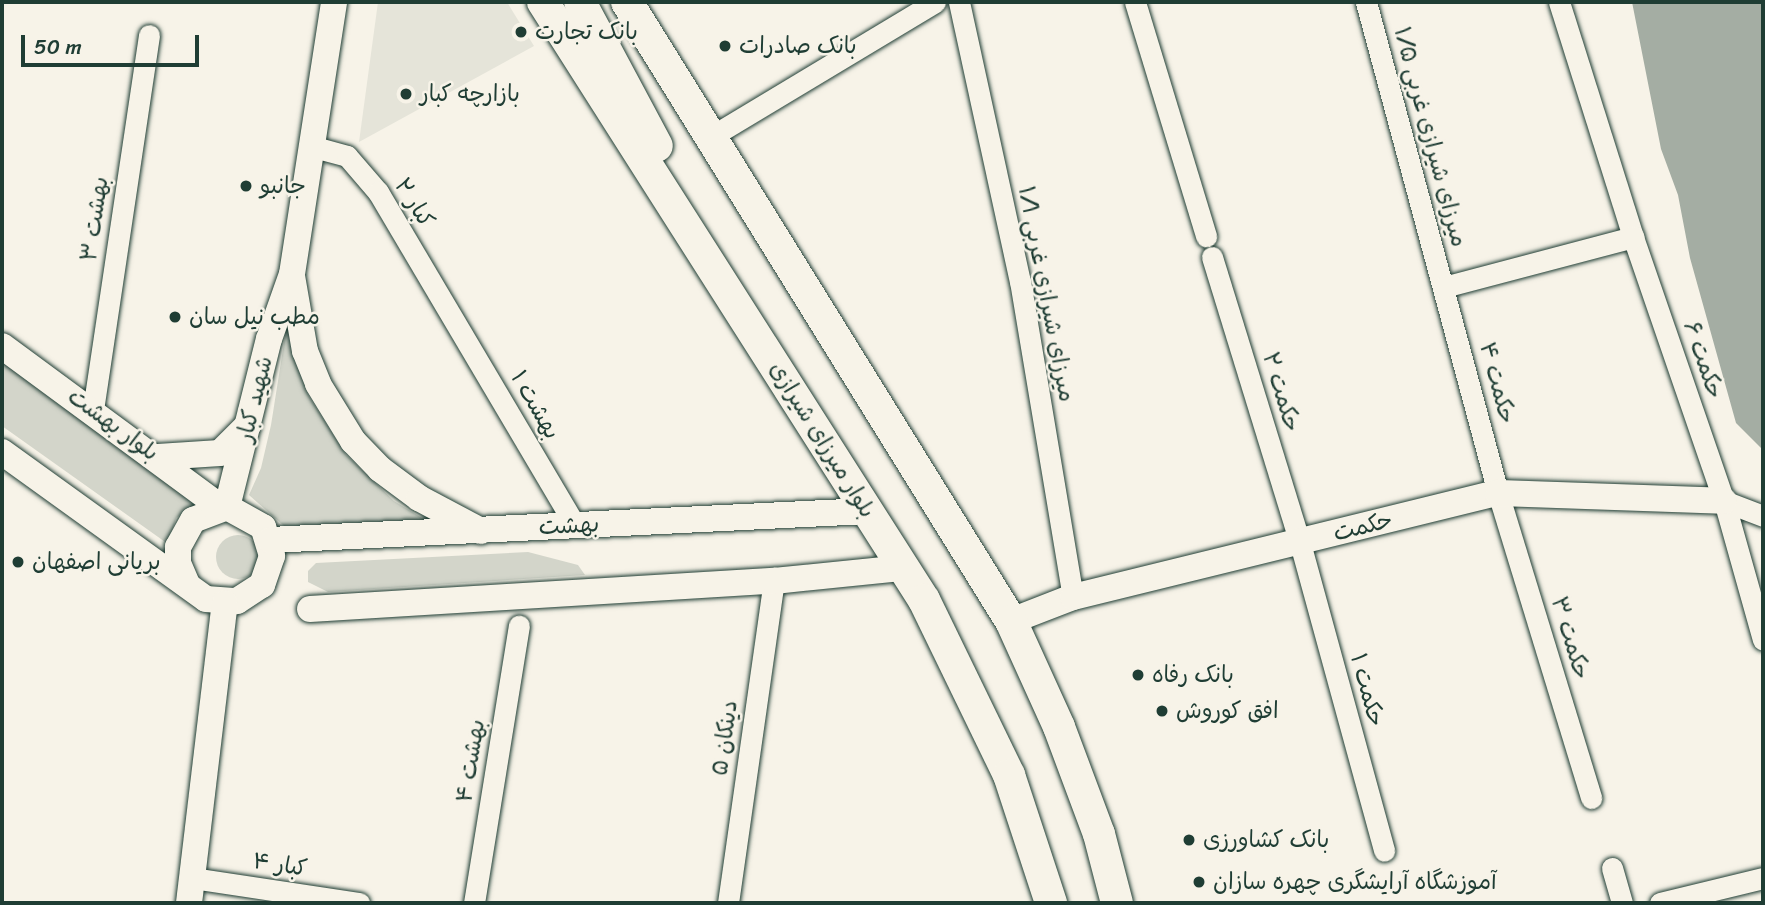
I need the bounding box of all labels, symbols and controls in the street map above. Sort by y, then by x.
place label: بانک تجارت [535,18,638,46]
scale bar [24,21,203,65]
marker: بانک تجارت [513,24,529,40]
street label: ۱/۵ میرزای شیرازی غربی [1387,24,1473,250]
text: 50 m [34,28,82,66]
place label: بانک صادرات [739,32,857,60]
marker: بانک صادرات [717,38,733,54]
place label: بازارچه کبار [420,80,520,108]
marker: بازارچه کبار [398,86,414,102]
place label: جانبو [260,172,306,200]
street label: ۲ کبار [388,173,440,233]
street label: ۳ بهشت [75,175,115,263]
marker: جانبو [238,178,254,194]
street label: ۱/۱ میرزای شیرازی غربی [1012,184,1080,404]
place label: مطب نیل سان [189,303,320,331]
marker: مطب نیل سان [167,309,183,325]
street label: ۶ حکمت [1677,318,1729,402]
street label: ۴ حکمت [1473,339,1521,427]
street label: ۲ حکمت [1256,349,1306,435]
street label: شهید کبار [231,353,279,445]
street label: بلوار میرزای شیرازی [763,357,881,523]
street label: ۱ بهشت [504,366,566,444]
street label: بلوار بهشت [62,383,164,467]
street label: حکمت [1330,506,1396,548]
street label: بهشت [538,511,600,541]
place label: بریانی اصفهان [32,548,161,576]
marker: بریانی اصفهان [10,554,26,570]
street label: ۳ حکمت [1544,593,1596,683]
street label: ۱ حکمت [1344,650,1390,730]
place label: بانک رفاه [1152,661,1234,689]
marker: بانک رفاه [1130,667,1146,683]
place label: افق کوروش [1176,697,1279,725]
street label: ۵ دینکان [706,698,744,778]
marker: افق کوروش [1154,703,1170,719]
street label: ۴ بهشت [451,717,491,805]
place label: بانک کشاورزی [1203,826,1329,854]
marker: بانک کشاورزی [1181,832,1197,848]
street label: ۴ کبار [251,847,309,883]
place label: آموزشگاه آرایشگری چهره سازان [1213,868,1497,896]
marker: آموزشگاه آرایشگری چهره سازان [1191,874,1207,890]

